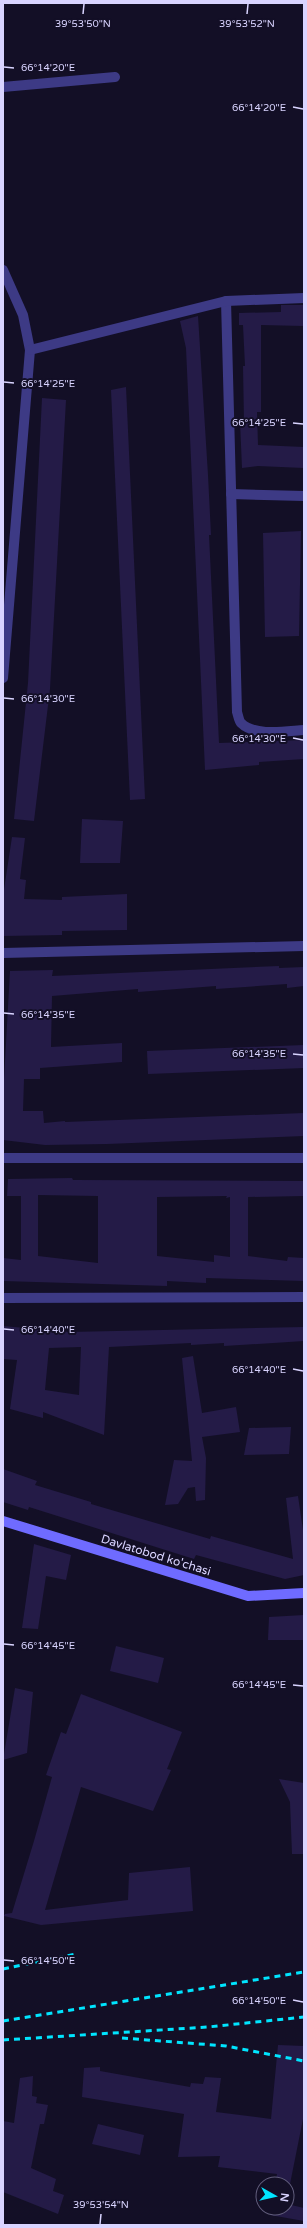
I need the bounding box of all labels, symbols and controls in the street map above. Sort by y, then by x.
text: 39°53'50"N [55,18,111,30]
text: 39°53'52"N [219,18,275,30]
text: 66°14'20"E [21,62,75,74]
text: 66°14'20"E [232,102,286,114]
text: 66°14'25"E [21,378,75,390]
text: 66°14'25"E [232,417,286,429]
text: 66°14'30"E [21,693,75,705]
text: 66°14'30"E [232,733,286,745]
text: 66°14'35"E [21,1009,75,1021]
text: 66°14'35"E [232,1048,286,1060]
text: 66°14'40"E [21,1324,75,1336]
text: 66°14'40"E [232,1364,286,1376]
street label: Davlatobod ko'chasi [99,1532,213,1578]
text: 66°14'45"E [21,1640,75,1652]
text: 66°14'45"E [232,1679,286,1691]
text: 66°14'50"E [21,1955,75,1967]
text: 66°14'50"E [232,1995,286,2007]
north arrow [255,2176,295,2216]
text: N [277,2192,291,2203]
text: 39°53'54"N [73,2199,129,2211]

